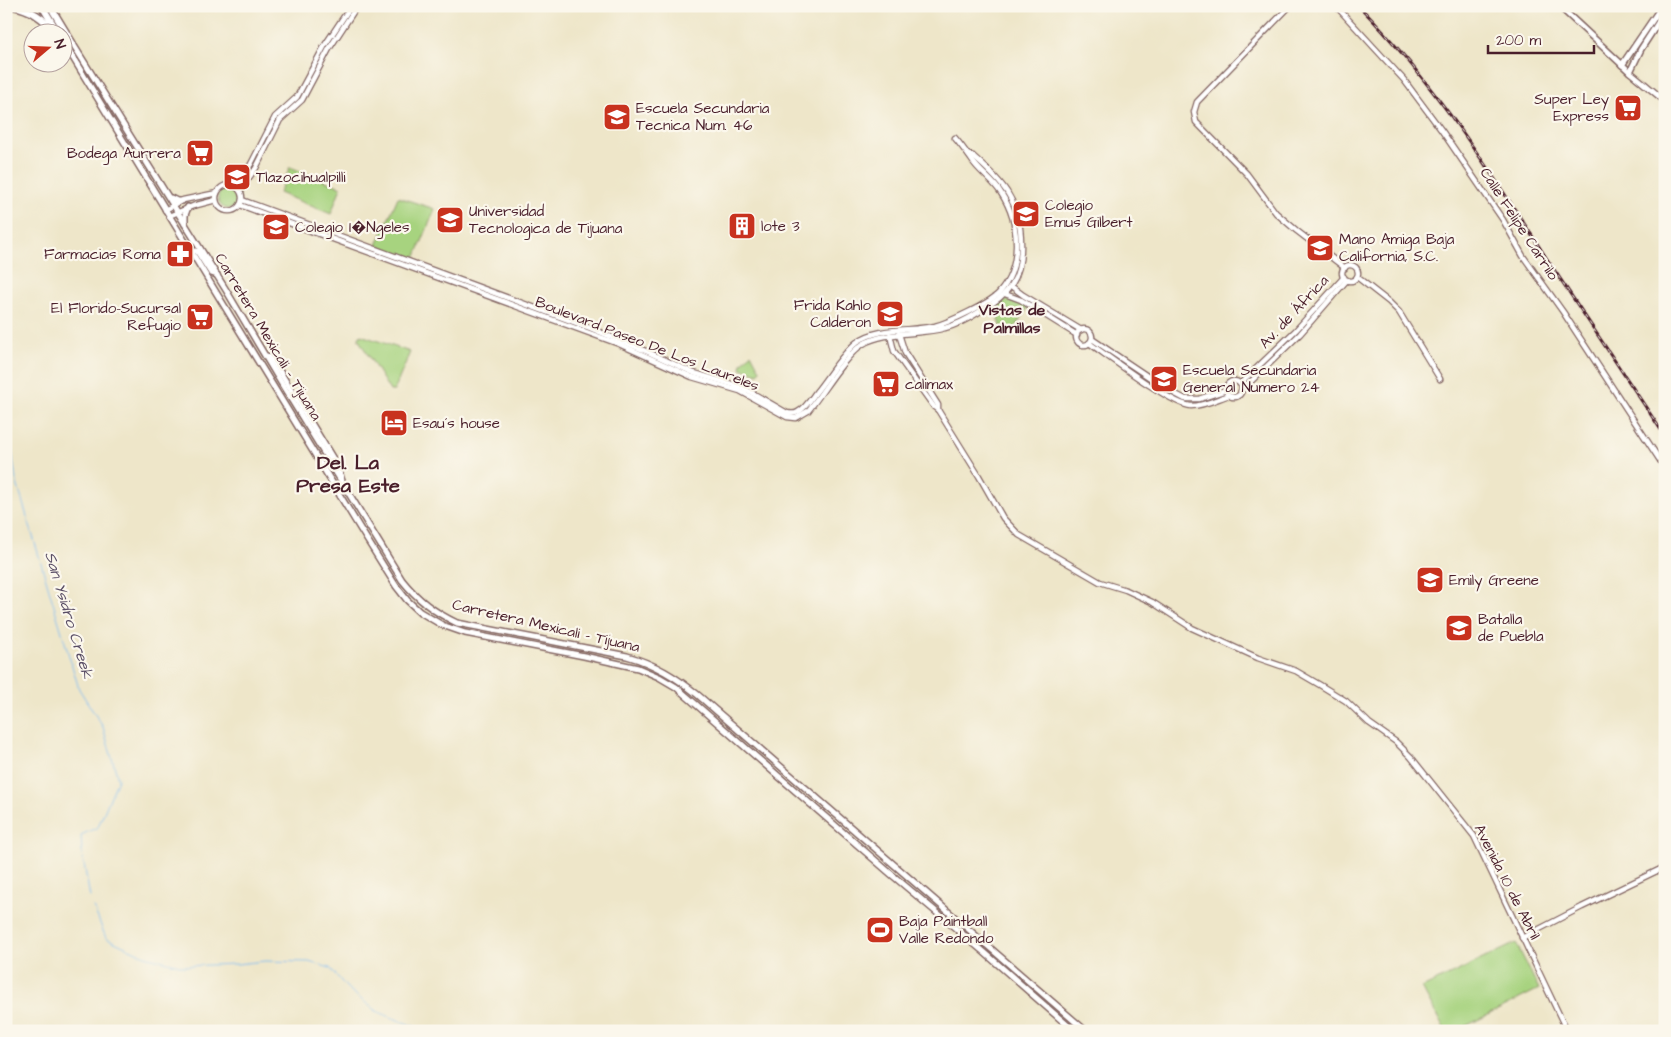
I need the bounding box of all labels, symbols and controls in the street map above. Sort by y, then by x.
north arrow [22,22,72,72]
scale bar [1488,22,1595,54]
text: 200 m [1496,30,1542,51]
text: N [48,37,70,52]
place label: Super Ley Express [1534,89,1609,127]
supermarket icon: Super Ley Express [1613,93,1643,123]
place label: Escuela Secundaria Tecnica Num. 46 [636,98,770,136]
school or university icon: Escuela Secundaria Tecnica Num. 46 [602,102,632,132]
supermarket icon: Bodega Aurrera [185,138,215,168]
place label: Bodega Aurrera [67,143,181,165]
school or university icon: Tlazocihualpilli [222,162,252,192]
street label: Calle Felipe Carrilo [1475,164,1564,285]
place label: Tlazocihualpilli [256,167,346,188]
place label: Colegio Emus Gilbert [1045,195,1133,233]
school or university icon: Colegio Emus Gilbert [1011,199,1041,229]
place label: Universidad Tecnologica de Tijuana [469,201,623,240]
school or university icon: Universidad Tecnologica de Tijuana [435,205,465,235]
building icon: lote 3 [727,211,757,241]
school or university icon: Colegio I�Ngeles [261,212,291,242]
place label: lote 3 [761,216,800,237]
place label: Colegio I�Ngeles [295,217,410,239]
place label: Mano Amiga Baja California, S.C. [1339,229,1455,267]
school or university icon: Mano Amiga Baja California, S.C. [1305,233,1335,263]
pharmacy icon: Farmacias Roma [165,239,195,269]
place label: Farmacias Roma [44,244,161,265]
street label: Carretera Mexicali - Tijuana [210,249,327,425]
street label: Av. de África [1254,270,1334,353]
street label: Boulevard Paseo De Los Laureles [532,292,762,397]
place label: Frida Kahlo Calderon [794,295,872,333]
place label: El Florido-Sucursal Refugio [51,298,182,337]
school or university icon: Frida Kahlo Calderon [875,299,905,329]
district label: Vistas de Palmillas [978,299,1046,339]
supermarket icon: El Florido-Sucursal Refugio [185,302,215,332]
place label: Escuela Secundaria General Numero 24 [1183,360,1320,398]
school or university icon: Escuela Secundaria General Numero 24 [1149,364,1179,394]
supermarket icon: calimax [871,369,901,399]
place label: calimax [905,374,954,395]
hotel icon: Esau´s house [379,408,409,438]
place label: Esau´s house [413,413,500,434]
district label: Del. La Presa Este [296,449,400,500]
water label: San Ysidro Creek [39,549,99,682]
school or university icon: Emily Greene [1415,565,1445,595]
place label: Emily Greene [1449,570,1539,592]
street label: Carretera Mexicali - Tijuana [450,594,642,658]
place label: Batalla de Puebla [1478,609,1544,647]
school or university icon: Batalla de Puebla [1444,613,1474,643]
street label: Avenida 10 de Abril [1469,821,1545,943]
place label: Baja Paintball Valle Redondo [899,911,994,949]
sports icon: Baja Paintball Valle Redondo [865,915,895,945]

